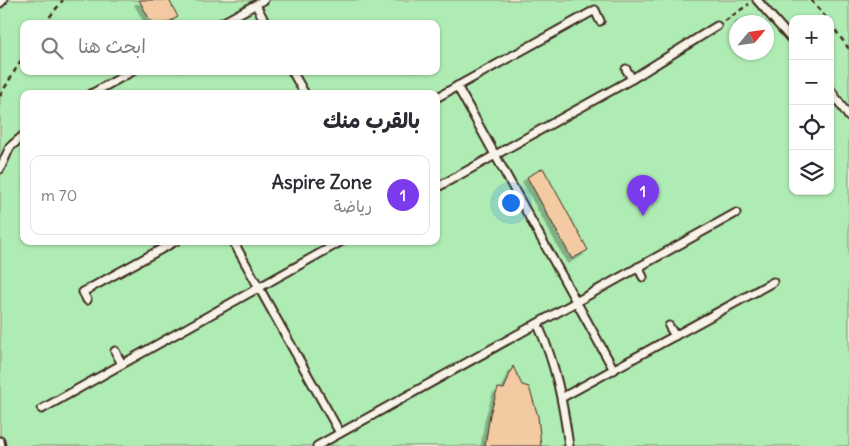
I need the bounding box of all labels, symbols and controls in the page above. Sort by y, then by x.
north arrow [729,15,774,60]
map controls [789,15,834,195]
button: + [789,15,834,60]
search box [20,20,440,75]
icon: search [38,34,66,62]
text: ابحث هنا [78,34,146,58]
button: − [789,60,834,105]
button: locate [789,105,834,150]
text: بالقرب منك [323,107,420,134]
button: layers [789,150,834,195]
text: Aspire Zone [272,170,372,194]
pin: 1 [627,175,659,216]
text: 70 m [41,185,77,205]
text: 1 [400,185,406,205]
your location [498,190,524,216]
text: رياضة [334,196,372,216]

